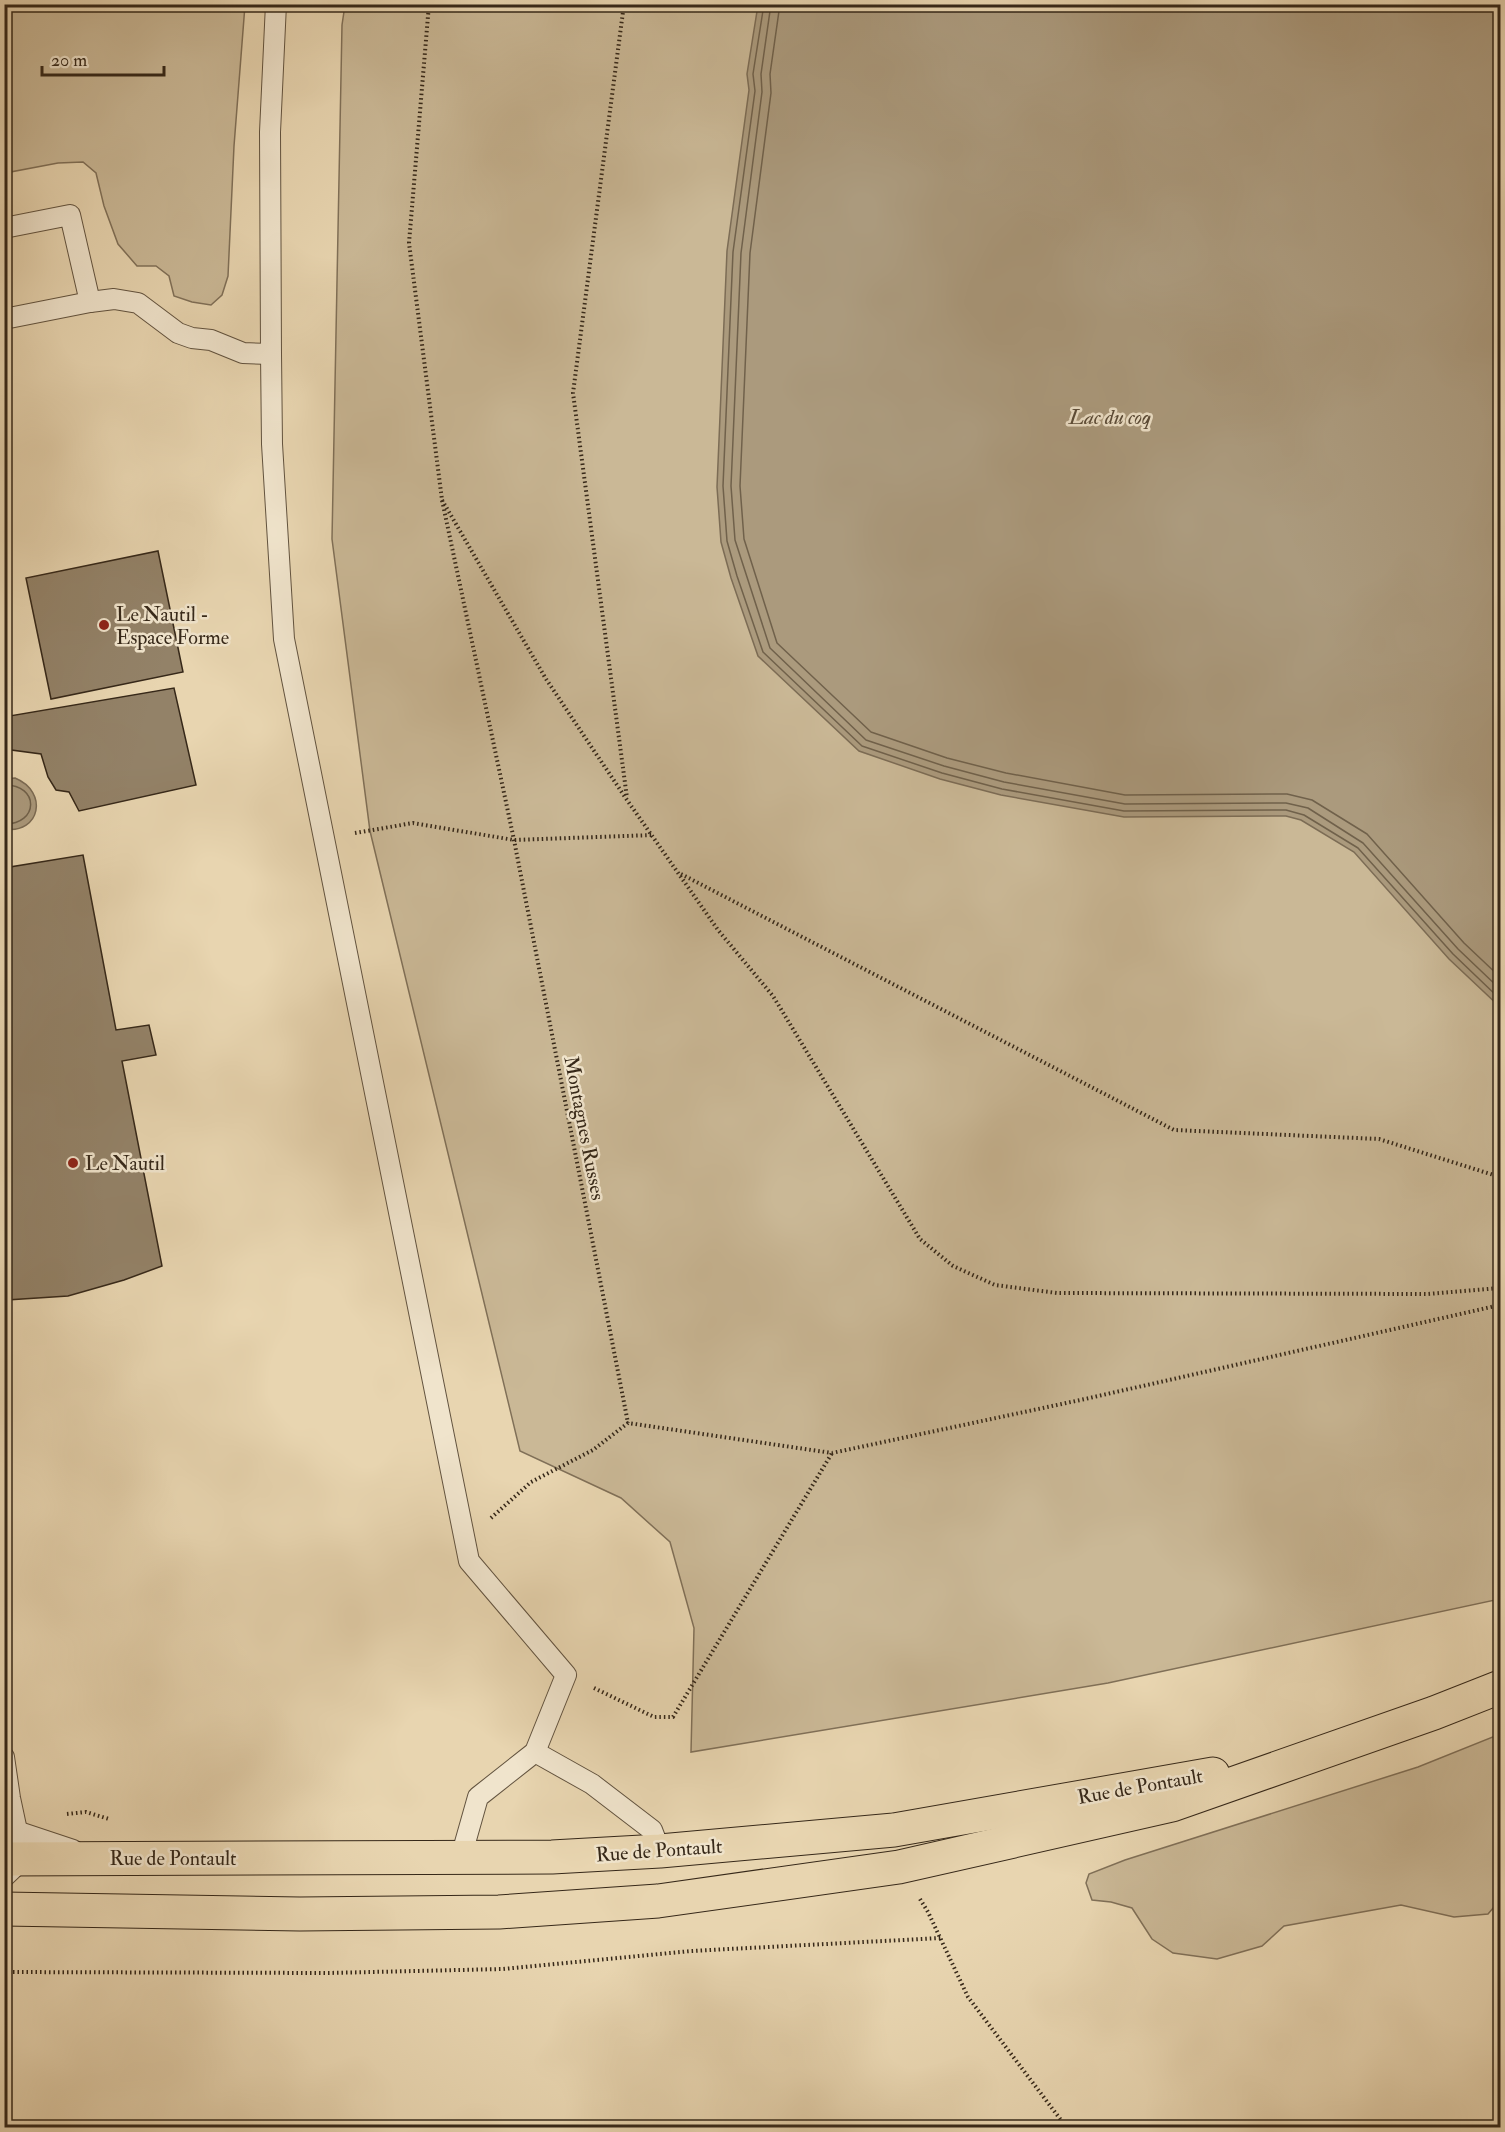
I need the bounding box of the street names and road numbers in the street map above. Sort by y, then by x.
street label: Montagnes Russes [558,1054,611,1203]
street label: Rue de Pontault [1075,1763,1205,1810]
street label: Rue de Pontault [595,1834,724,1867]
street label: Rue de Pontault [110,1846,237,1871]

